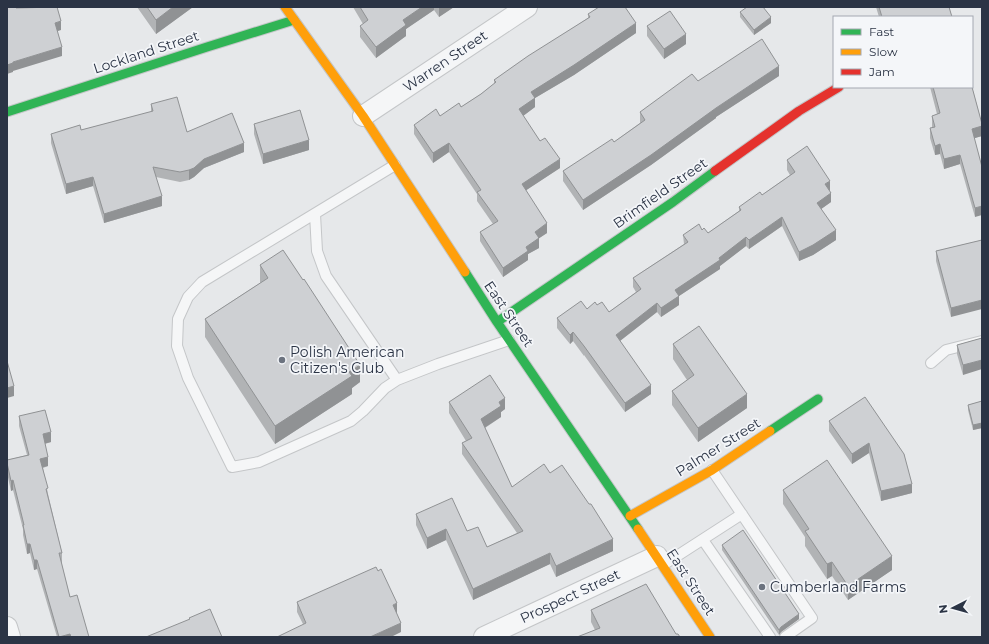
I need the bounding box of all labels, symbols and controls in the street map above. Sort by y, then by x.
legend [833,16,973,88]
text: Fast [869,24,894,39]
street label: Lockland Street [91,26,201,78]
street label: Warren Street [399,26,491,96]
text: Slow [869,44,898,59]
text: Jam [868,64,895,79]
street label: Brimfield Street [609,154,711,232]
street label: East Street [480,277,538,351]
place label: Polish American Citizen's Club [290,343,404,377]
marker: Polish American Citizen's Club [277,355,287,365]
street label: Palmer Street [672,414,764,480]
street label: East Street [663,545,719,619]
street label: Prospect Street [517,565,623,627]
place label: Cumberland Farms [770,578,906,596]
marker: Cumberland Farms [757,582,767,592]
north arrow [933,588,973,628]
text: N [936,604,950,614]

